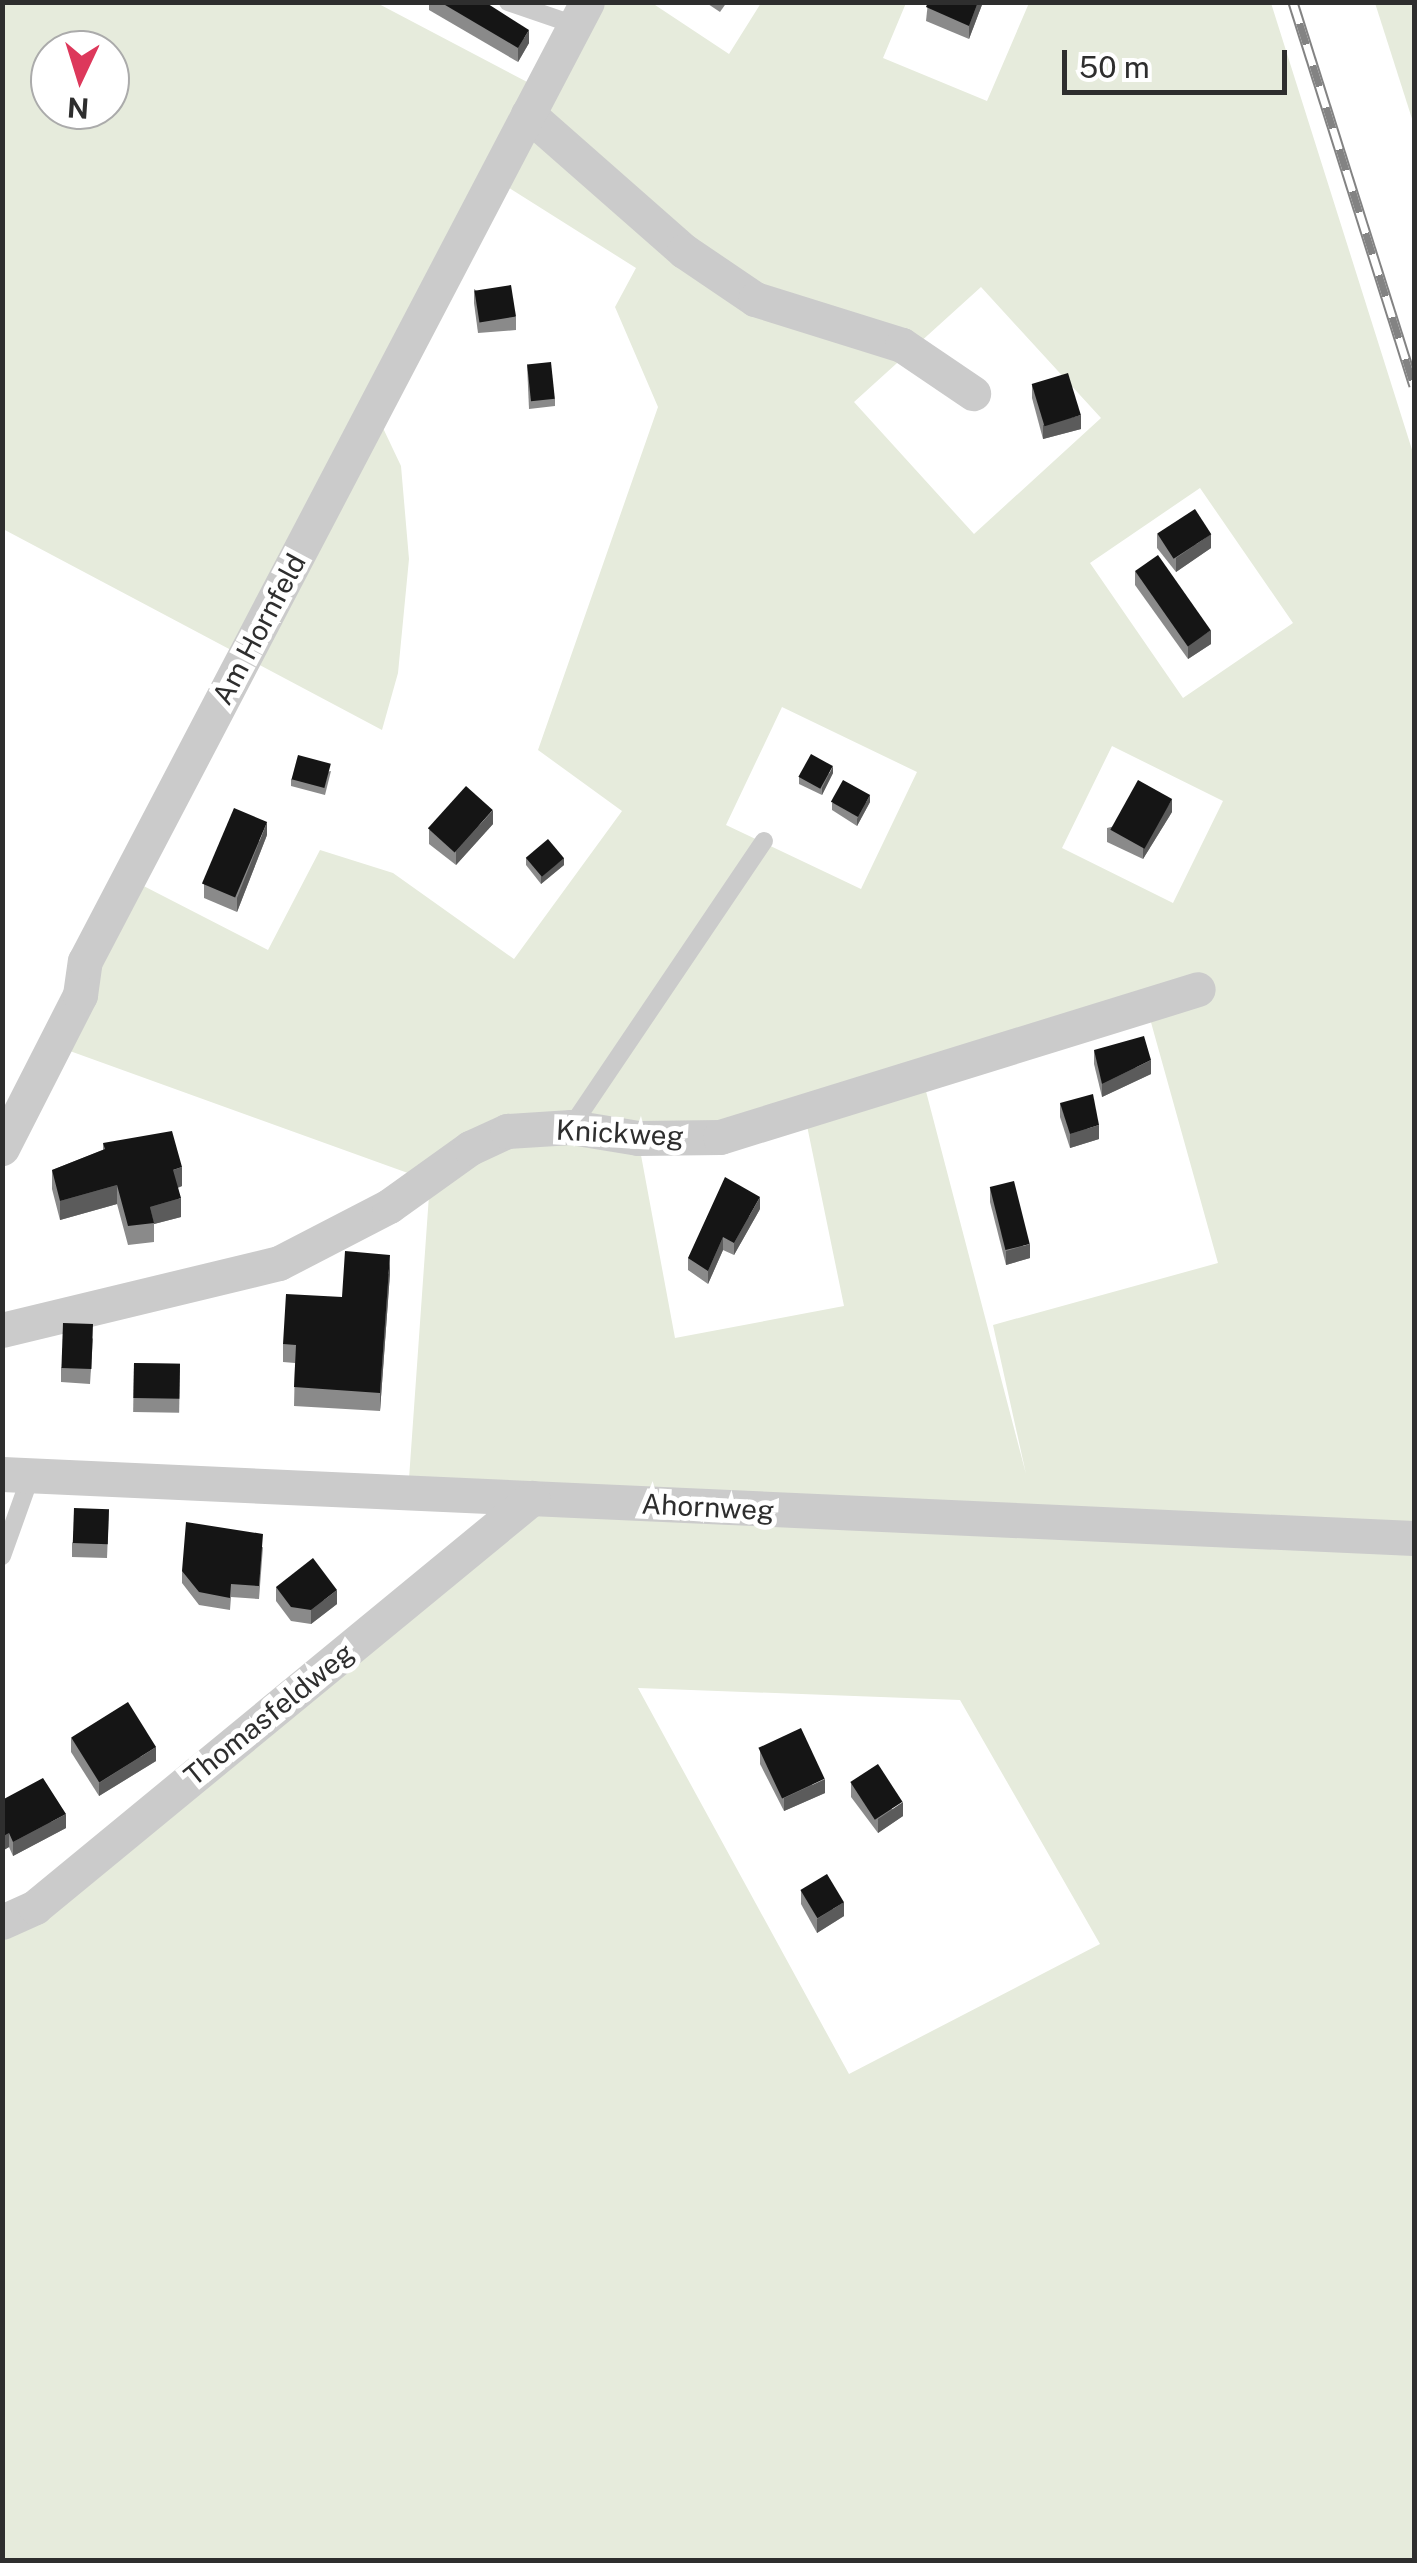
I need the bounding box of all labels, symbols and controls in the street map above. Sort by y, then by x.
north arrow [30,30,130,130]
scale bar [1067,30,1292,92]
text: 50 m [1079,49,1150,85]
text: N [66,91,90,126]
street label: Am Hornfeld [205,548,313,710]
street label: Knickweg [555,1113,685,1153]
street label: Ahornweg [641,1487,775,1527]
street label: Thomasfeldweg [177,1635,361,1793]

